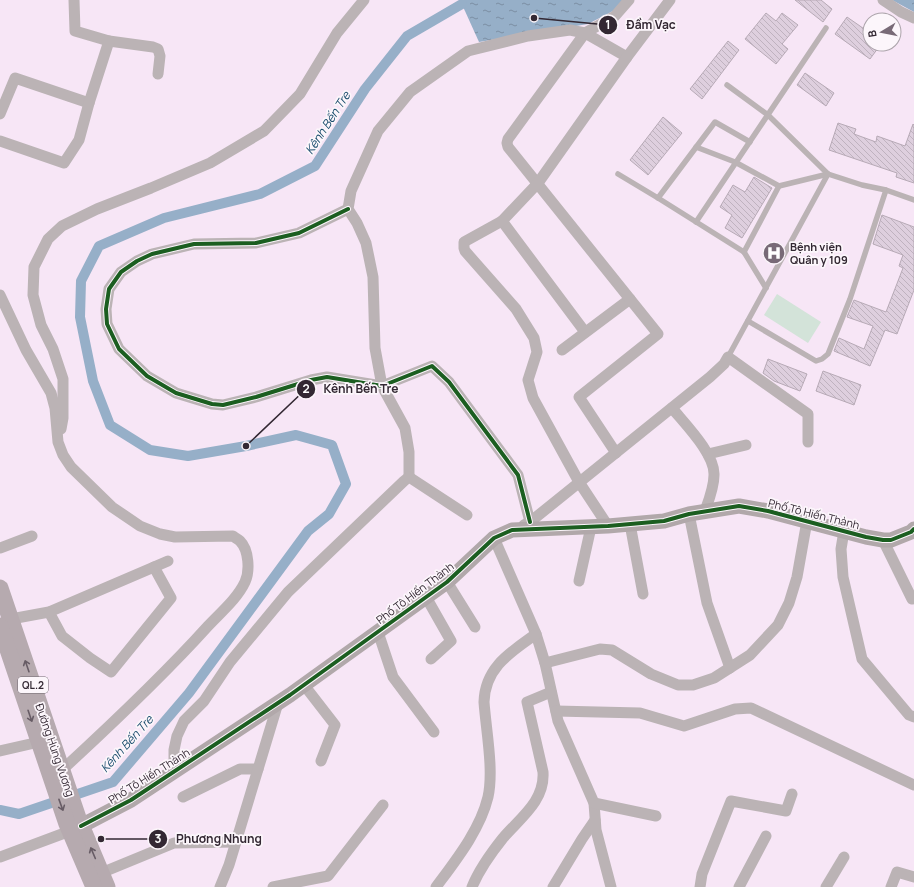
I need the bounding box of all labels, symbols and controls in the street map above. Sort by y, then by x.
north arrow [862,12,902,52]
callout: Đầm Vạc [598,13,683,37]
text: 1 [605,16,611,33]
text: Đầm Vạc [626,16,676,33]
text: B [864,29,880,39]
water label: Kênh Bến Tre [301,87,355,157]
place label: Bệnh viện Quân y 109 [790,239,848,267]
hospital icon: Bệnh viện Quân y 109 [761,240,787,266]
callout: Kênh Bến Tre [296,377,407,401]
text: 2 [302,380,310,397]
text: Kênh Bến Tre [324,380,398,397]
street label: Phố Tô Hiến Thành [767,495,861,532]
street label: Phố Tô Hiến Thành [373,558,457,627]
one-way arrow [22,660,30,672]
road number: QL.2 [18,677,48,693]
street label: Đường Hùng Vương [33,701,78,798]
one-way arrow [27,709,34,722]
water label: Kênh Bến Tre [96,711,158,776]
street label: Phố Tô Hiến Thành [105,744,192,807]
one-way arrow [57,799,65,811]
callout: Phương Nhung [148,827,270,851]
text: 3 [155,830,162,847]
text: Phương Nhung [176,830,262,847]
one-way arrow [88,847,96,859]

